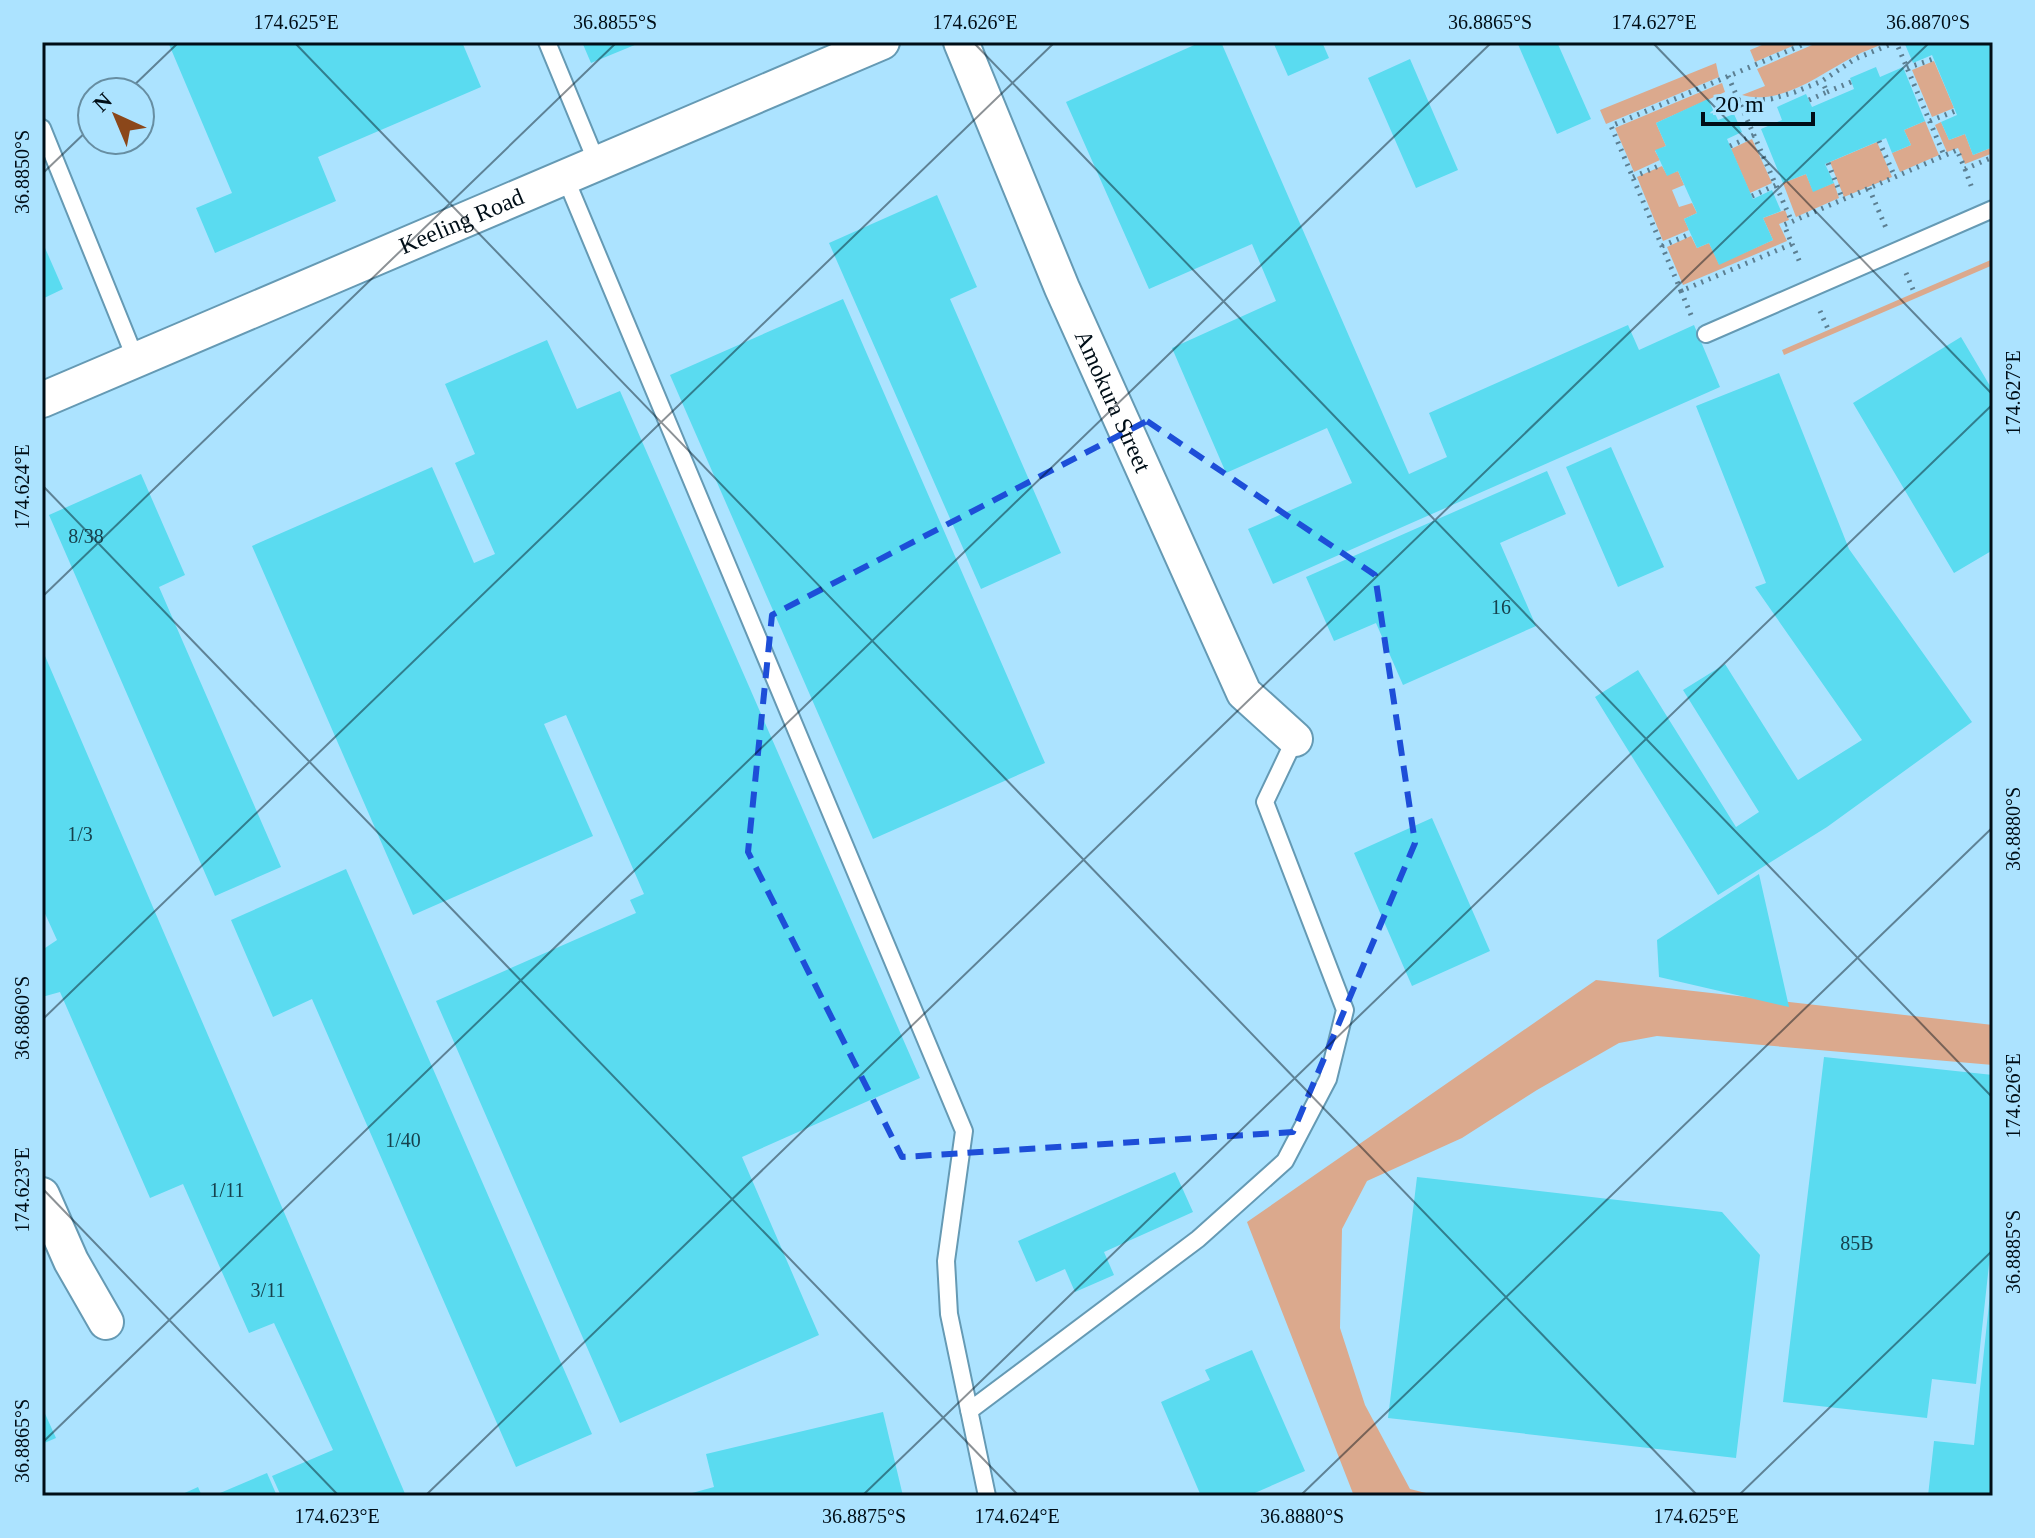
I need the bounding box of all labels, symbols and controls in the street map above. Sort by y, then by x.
text: 174.625°E [253,11,339,33]
text: 36.8855°S [573,11,657,33]
text: 174.626°E [932,11,1018,33]
text: 36.8865°S [1448,11,1532,33]
text: 174.627°E [1611,11,1697,33]
text: 36.8870°S [1886,11,1970,33]
north arrow [76,76,156,156]
scale bar [1703,76,1813,126]
text: N [88,87,117,116]
text: 20 m [1715,91,1764,117]
text: 36.8850°S [11,130,33,214]
street label: Keeling Road [395,183,528,259]
street label: Amokura Street [1070,326,1156,476]
text: 174.627°E [2002,350,2024,436]
text: 174.624°E [11,444,33,530]
house number: 8/38 [68,525,104,547]
house number: 16 [1491,596,1511,618]
text: 36.8880°S [2002,787,2024,871]
house number: 1/3 [67,823,93,845]
text: 36.8860°S [11,976,33,1060]
text: 174.626°E [2002,1053,2024,1139]
house number: 1/40 [385,1129,421,1151]
text: 174.623°E [11,1147,33,1233]
house number: 1/11 [210,1179,244,1201]
text: 36.8885°S [2002,1210,2024,1294]
house number: 85B [1840,1232,1874,1254]
house number: 3/11 [251,1279,285,1301]
text: 36.8865°S [11,1399,33,1483]
text: 174.623°E [294,1505,380,1527]
text: 36.8875°S [822,1505,906,1527]
text: 174.624°E [974,1505,1060,1527]
text: 36.8880°S [1260,1505,1344,1527]
text: 174.625°E [1653,1505,1739,1527]

